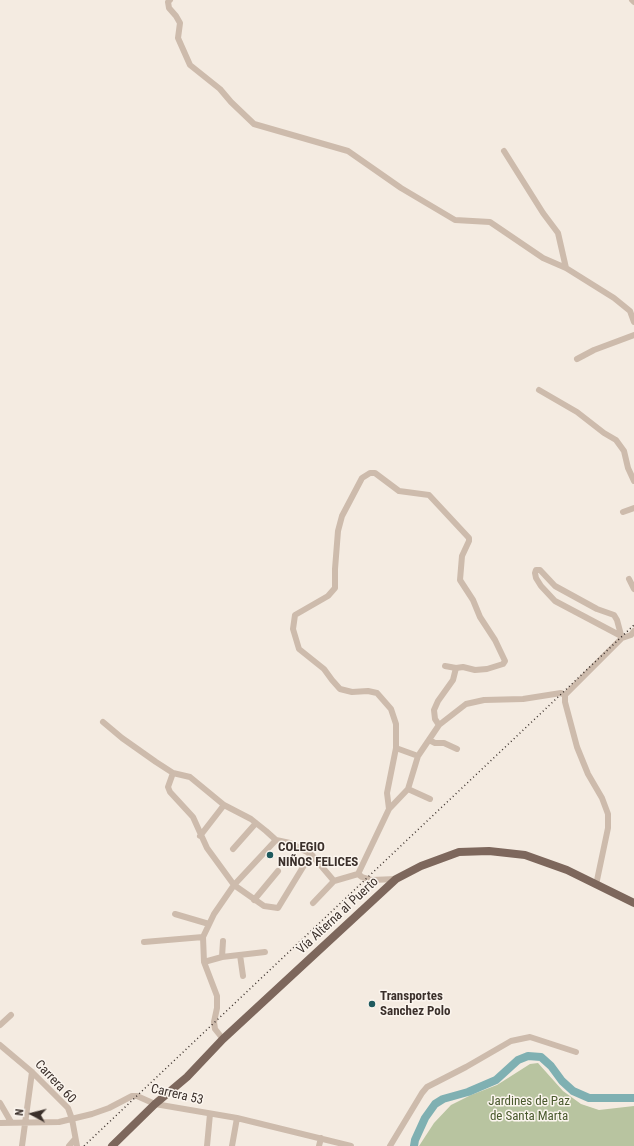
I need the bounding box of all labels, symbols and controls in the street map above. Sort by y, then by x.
place label: COLEGIO NIÑOS FELICES [278,840,358,871]
marker: COLEGIO NIÑOS FELICES [265,850,275,860]
street label: Vía Alterna al Puerto [294,874,382,958]
place label: Transportes Sanchez Polo [380,989,451,1020]
marker: Transportes Sanchez Polo [367,999,377,1009]
street label: Carrera 60 [31,1057,79,1107]
street label: Carrera 53 [149,1081,205,1109]
north arrow [12,1094,52,1134]
park label: Jardines de Paz de Santa Marta [488,1094,570,1125]
text: N [13,1108,26,1117]

